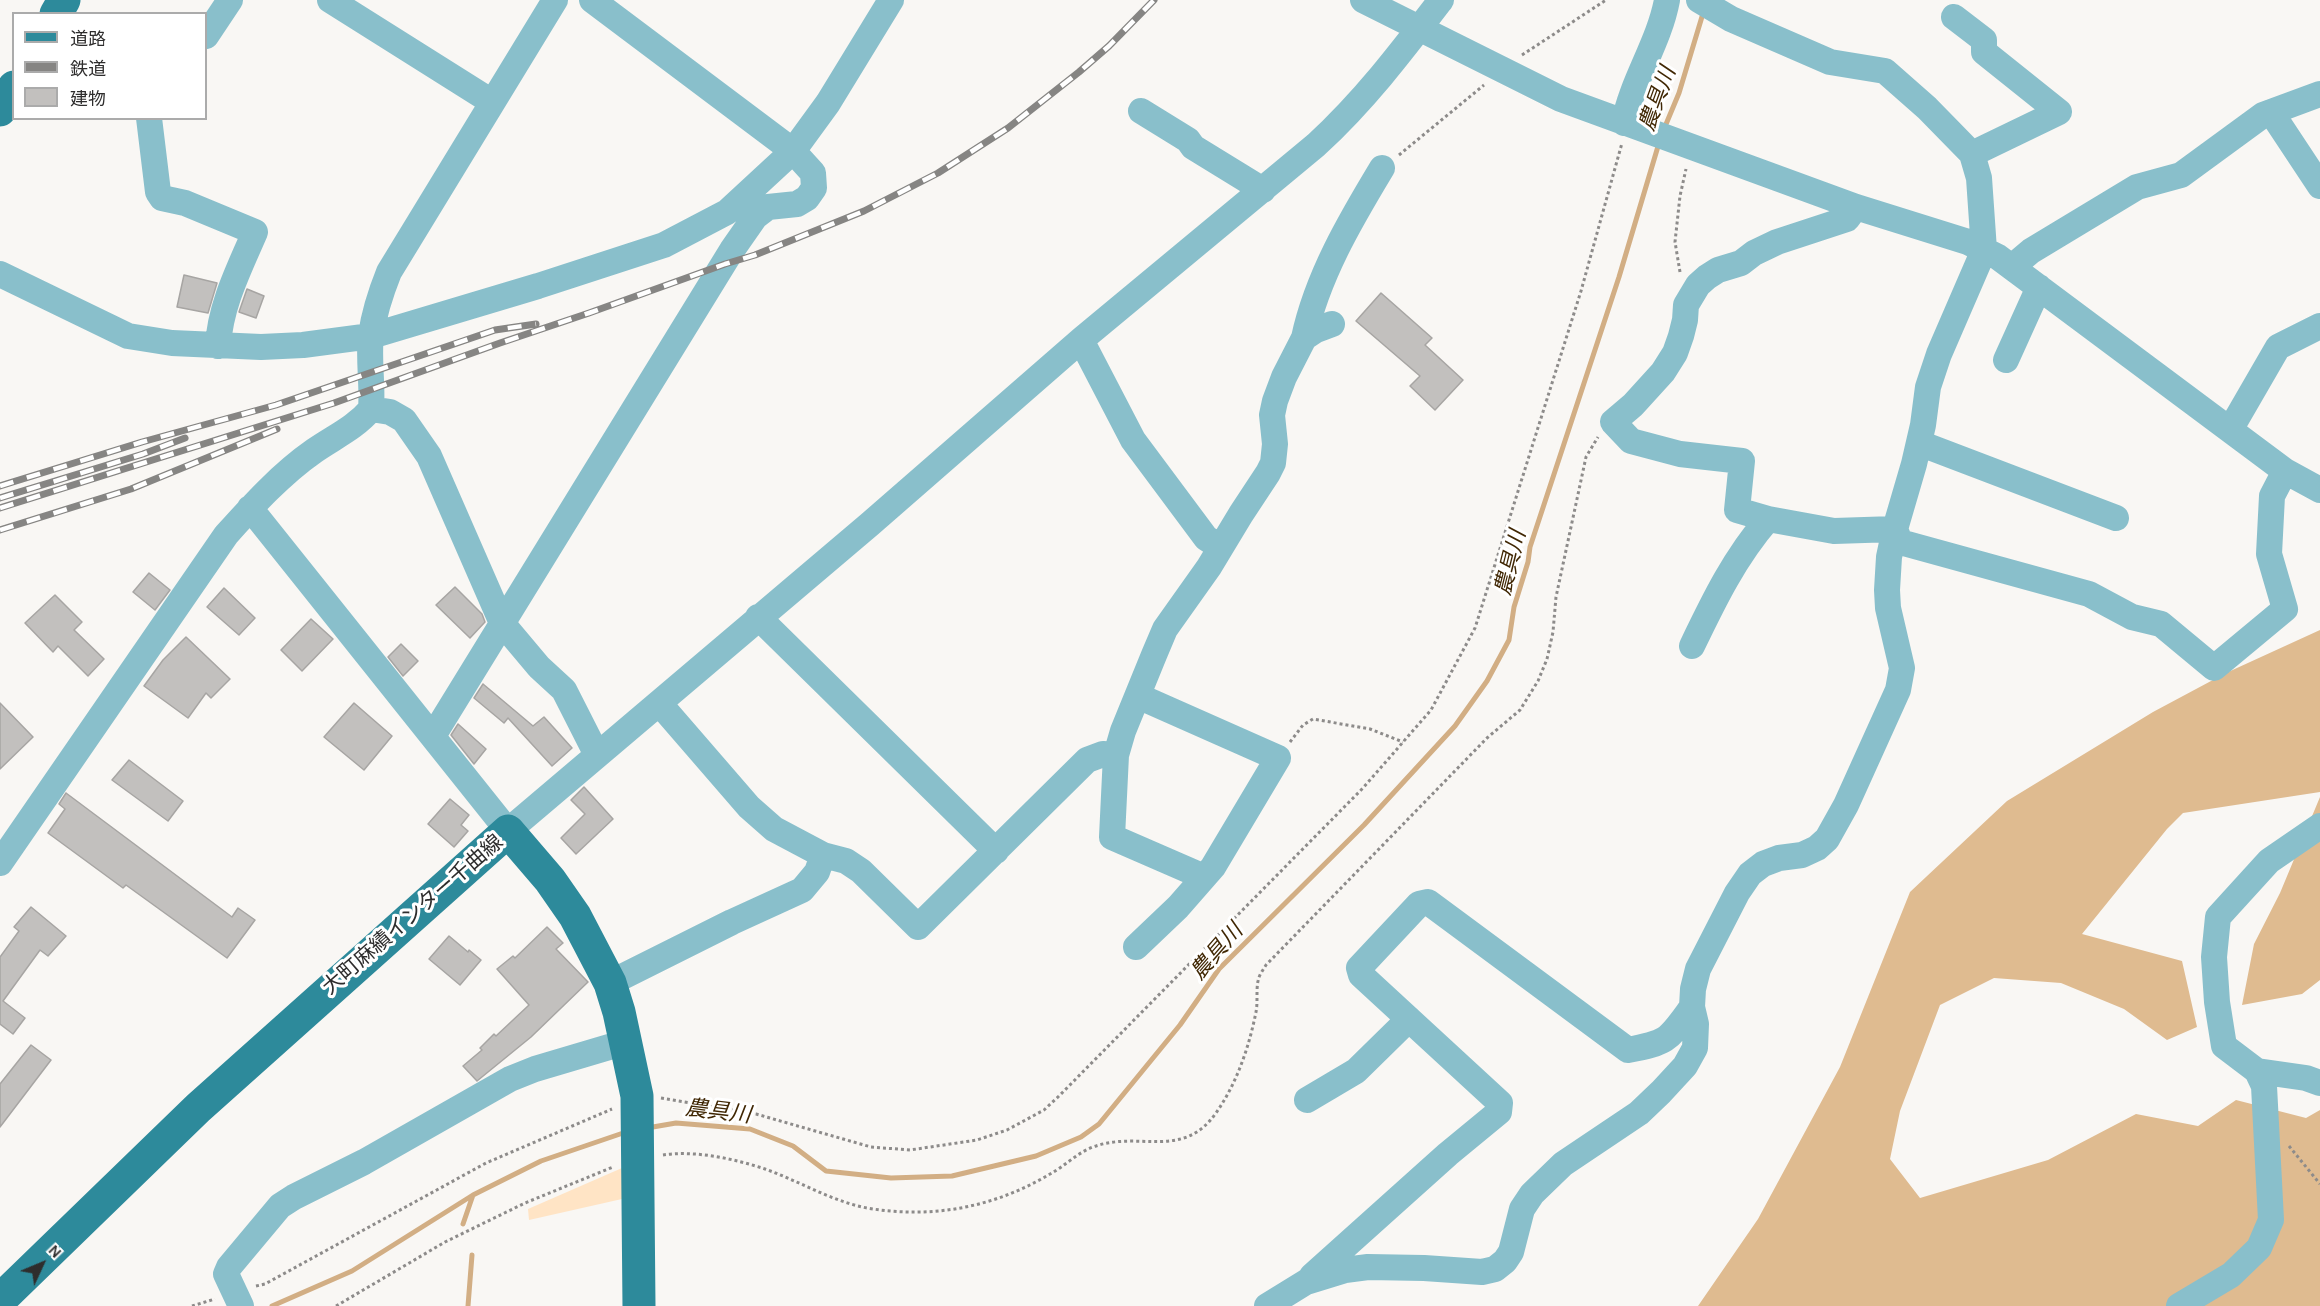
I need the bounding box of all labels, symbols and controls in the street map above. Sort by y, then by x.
legend [12,12,207,120]
text: 道路 [70,28,106,50]
text: 鉄道 [70,58,106,80]
water label: 農具川 [1634,63,1682,135]
text: 建物 [70,88,106,110]
water label: 農具川 [1490,528,1532,598]
street label: 大町麻績インター千曲線 [318,830,508,1000]
water label: 農具川 [1185,918,1249,986]
water label: 農具川 [684,1095,752,1129]
north arrow [12,1234,72,1294]
text: N [44,1240,66,1262]

